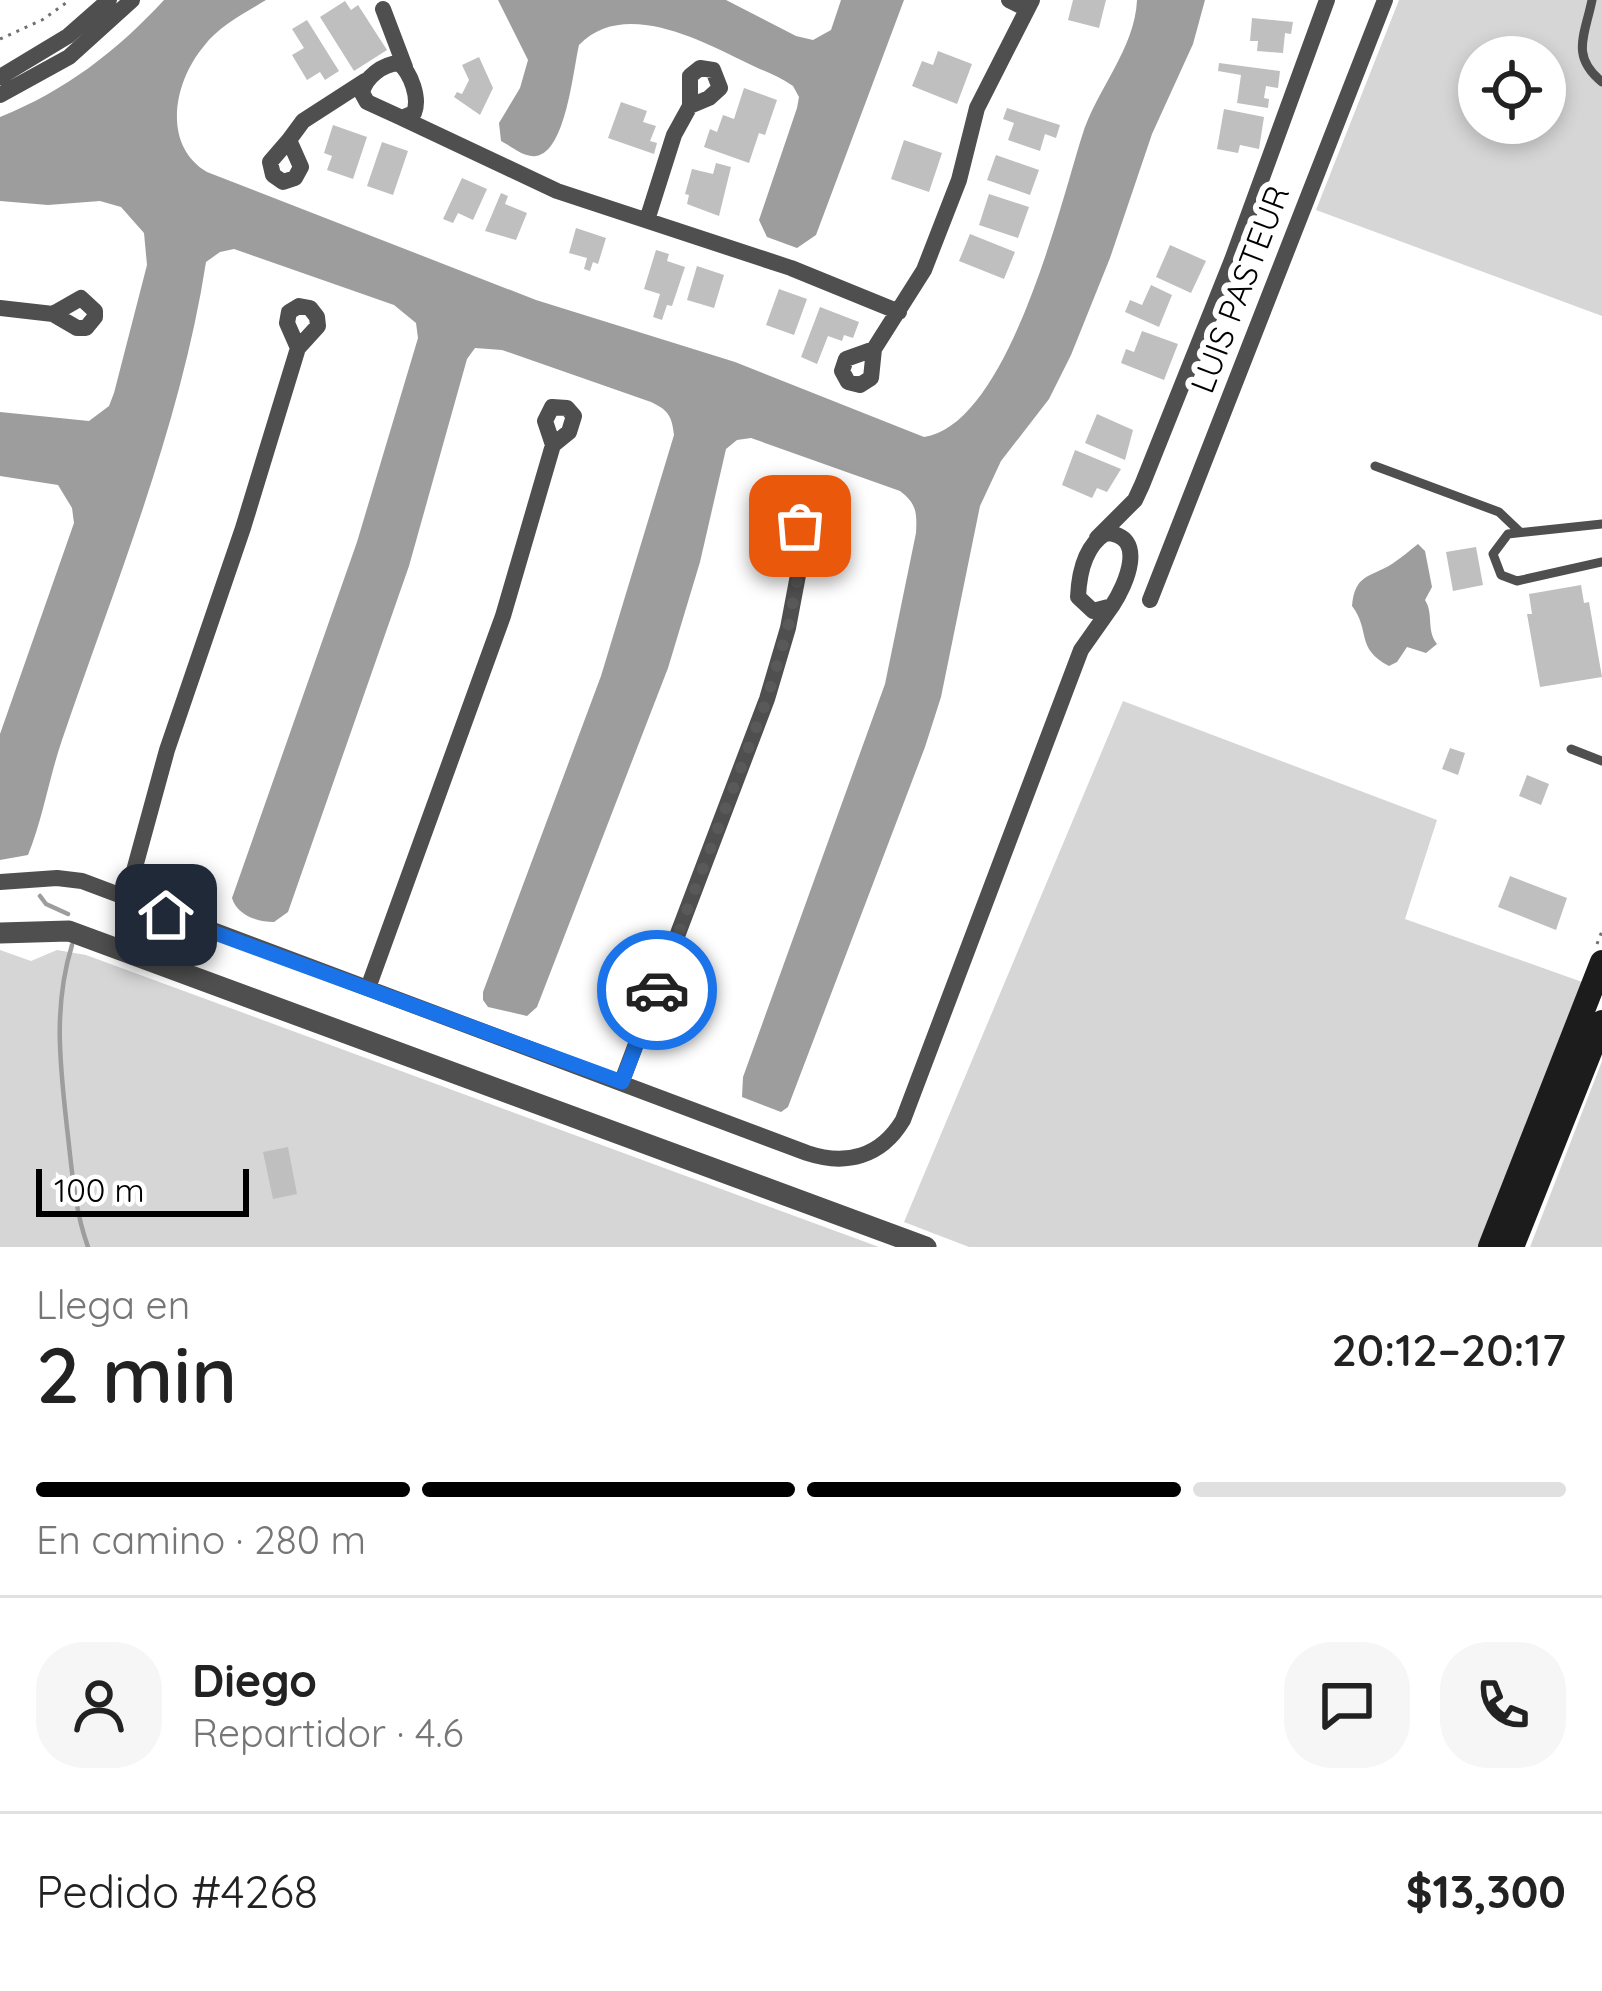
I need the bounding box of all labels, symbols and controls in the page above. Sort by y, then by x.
map controls [1458,36,1566,144]
button: locate [1458,36,1566,144]
street label: LUIS PASTEUR [1181,180,1297,398]
pin [749,475,851,577]
icon: bag [767,493,833,559]
pin [115,864,217,966]
icon: home [133,882,199,948]
courier [597,930,717,1050]
icon: car [624,957,690,1023]
scale bar [36,1163,249,1216]
text: 100 m [54,1169,145,1210]
text: Llega en [36,1280,190,1329]
text: 20:12–20:17 [1331,1321,1566,1377]
text: 2 min [36,1325,237,1423]
text: En camino · 280 m [36,1515,366,1564]
button: person [36,1642,162,1768]
button: chat [1284,1642,1410,1768]
button: phone [1440,1642,1566,1768]
text: Diego [192,1652,317,1708]
text: Repartidor · 4.6 [192,1708,464,1757]
text: Pedido #4268 [36,1863,318,1919]
text: $13,300 [1406,1863,1566,1919]

